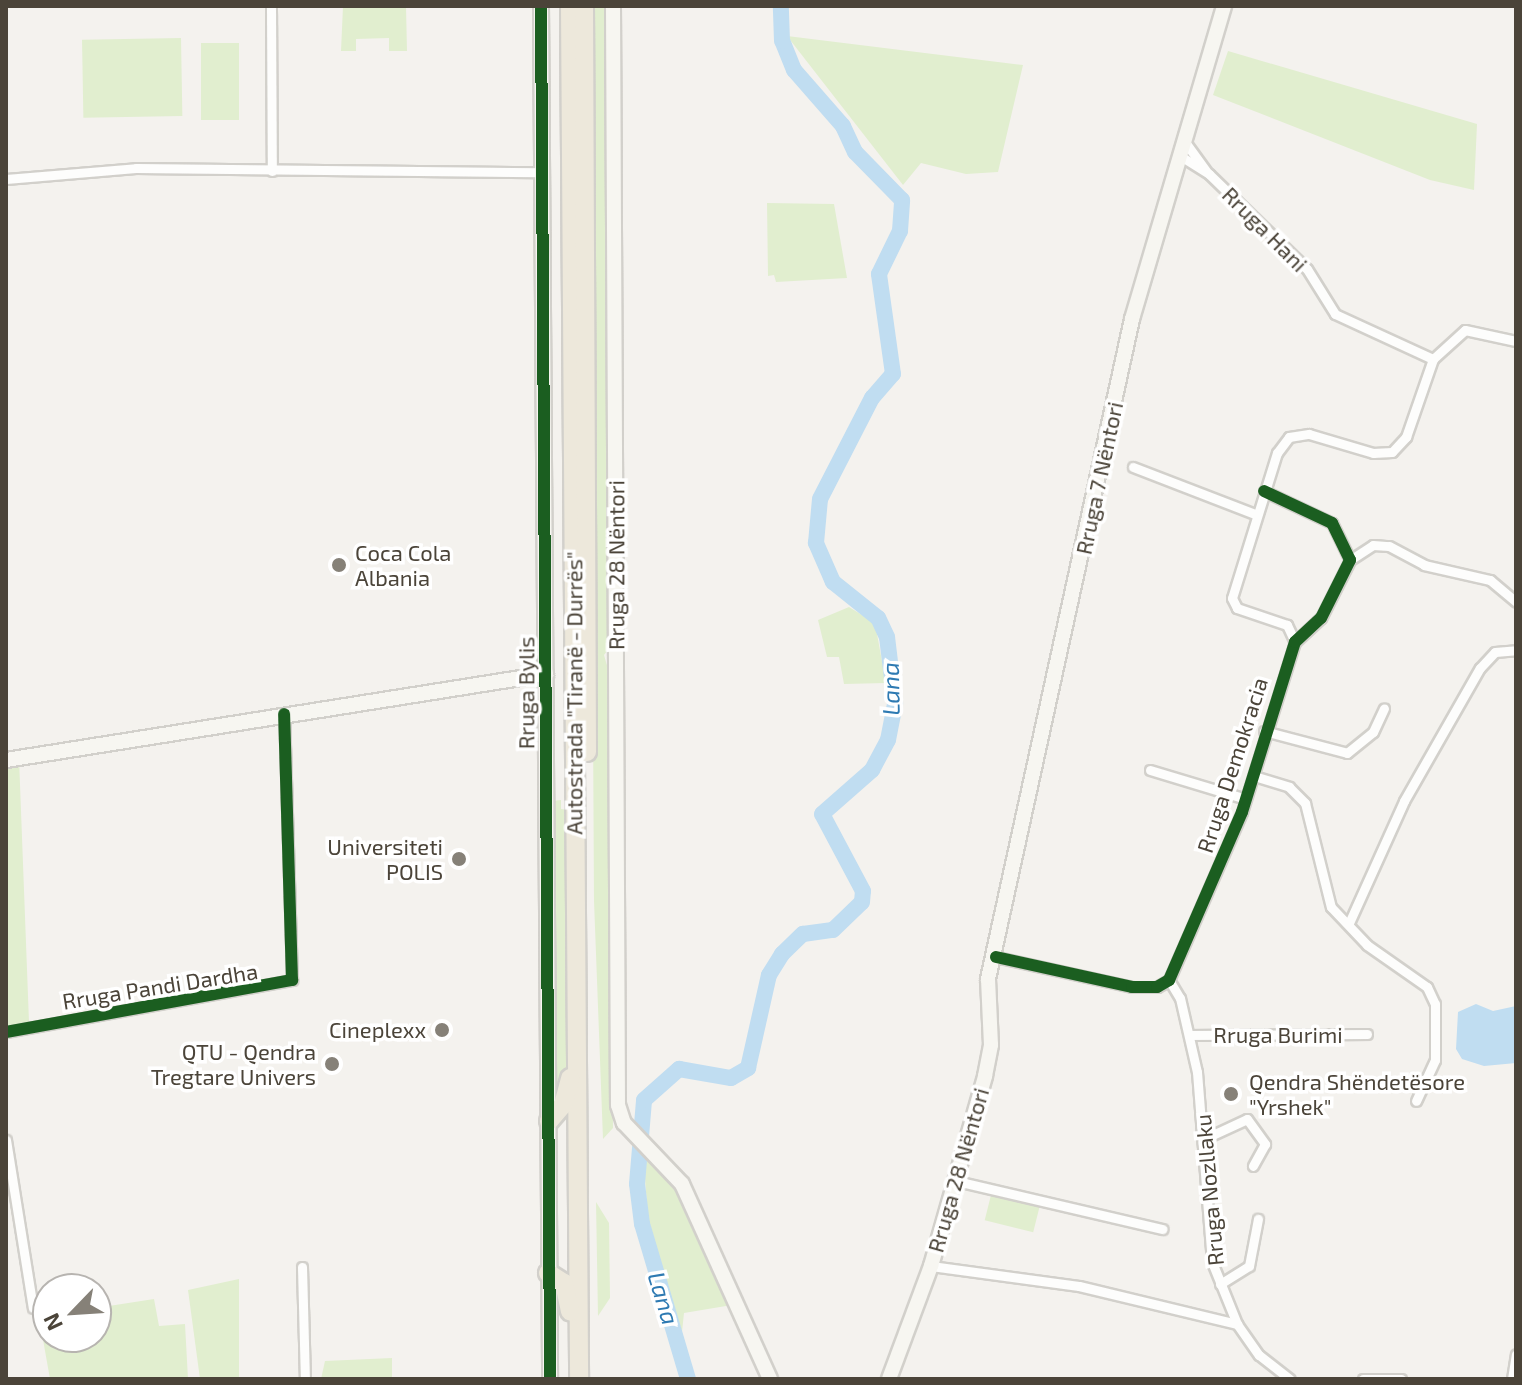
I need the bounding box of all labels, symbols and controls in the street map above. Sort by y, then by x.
street label: Rruga Hani [1217,181,1313,277]
street label: Rruga 7 Nëntori [1070,399,1128,557]
street label: Rruga 28 Nëntori [603,480,629,650]
place label: Coca Cola Albania [355,539,451,590]
street label: Autostrada "Tiranë - Durrës" [561,551,587,835]
marker: Coca Cola Albania [330,556,348,574]
street label: Rruga Bylis [513,637,539,749]
water label: Lana [875,662,905,716]
street label: Rruga Demokracia [1191,674,1273,856]
place label: Universiteti POLIS [327,833,443,884]
marker: Universiteti POLIS [450,850,468,868]
street label: Rruga Pandi Dardha [60,958,260,1014]
place label: Cineplexx [329,1017,426,1043]
marker: Cineplexx [433,1021,451,1039]
street label: Rruga Burimi [1213,1022,1343,1048]
place label: QTU - Qendra Tregtare Univers [151,1038,316,1090]
marker: QTU - Qendra Tregtare Univers [323,1055,341,1073]
place label: Qendra Shëndetësore "Yrshek" [1249,1068,1465,1120]
marker: Qendra Shëndetësore "Yrshek" [1220,1083,1242,1105]
street label: Rruga 28 Nëntori [922,1085,994,1255]
street label: Rruga Nozllaku [1189,1113,1229,1267]
water label: Lana [642,1268,686,1328]
north arrow [32,1273,112,1353]
text: N [37,1310,67,1335]

